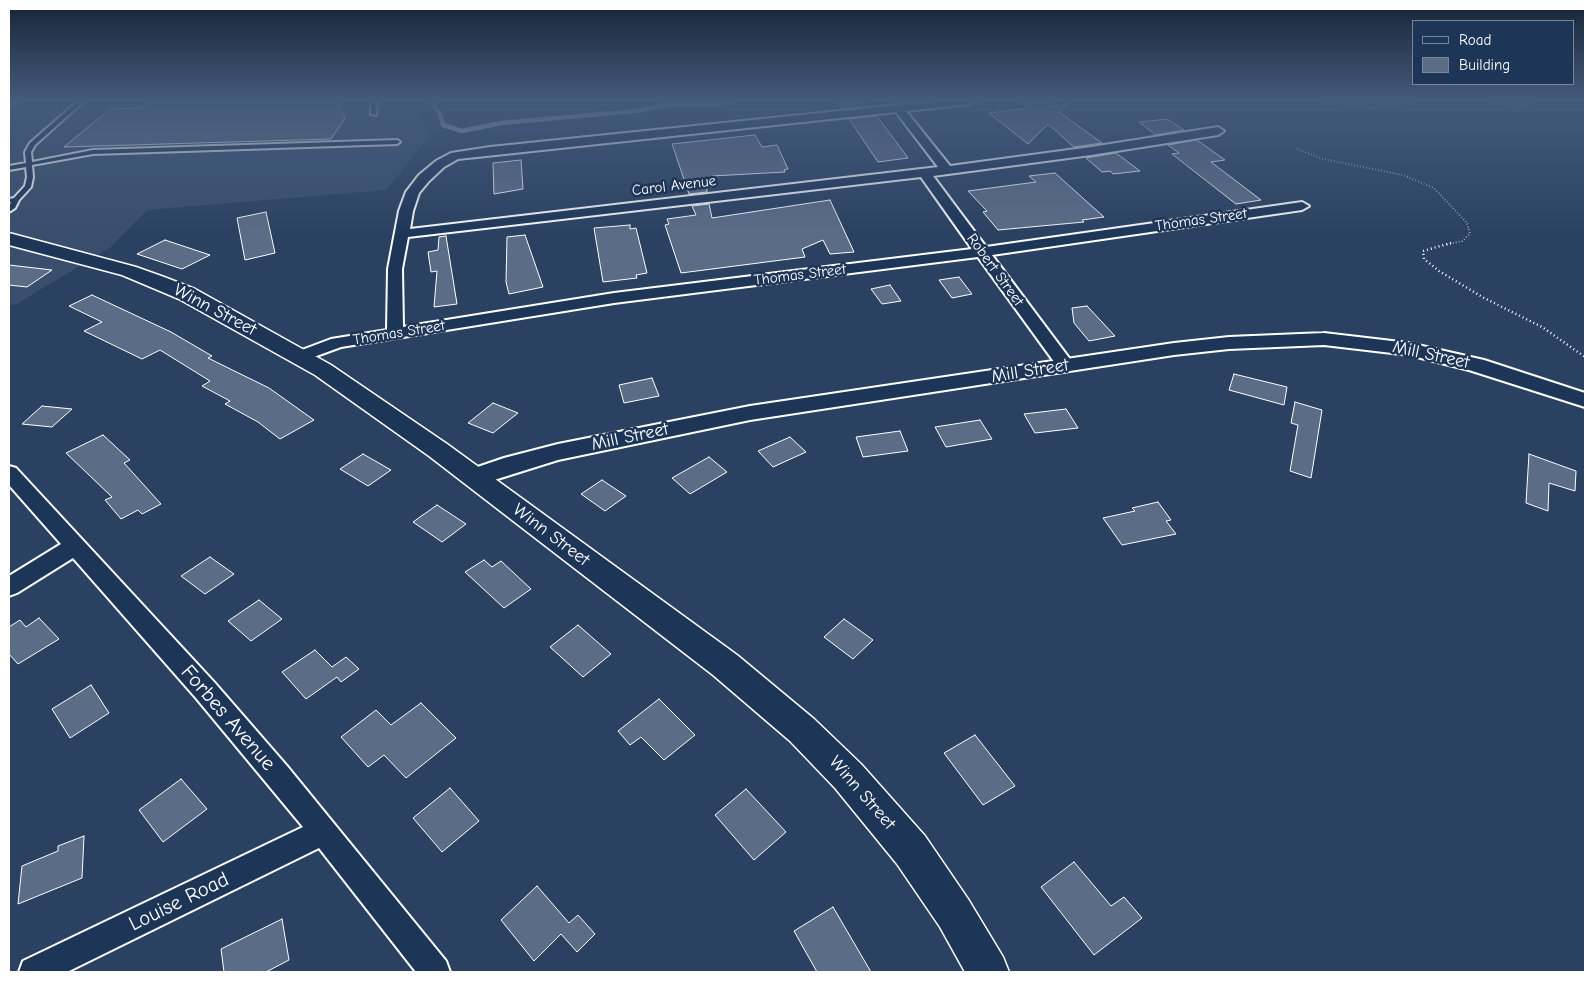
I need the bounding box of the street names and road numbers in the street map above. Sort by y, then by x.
street label: Carol Avenue [631,172,717,200]
street label: Thomas Street [1154,205,1248,235]
street label: Robert Street [963,230,1027,310]
street label: Thomas Street [753,260,847,290]
street label: Winn Street [170,279,260,341]
street label: Thomas Street [352,317,446,349]
street label: Mill Street [1391,336,1471,374]
street label: Mill Street [990,354,1070,388]
street label: Mill Street [590,418,670,456]
street label: Winn Street [508,499,594,571]
street label: Forbes Avenue [175,660,281,776]
street label: Winn Street [824,752,900,834]
street label: Louise Road [125,867,233,937]

